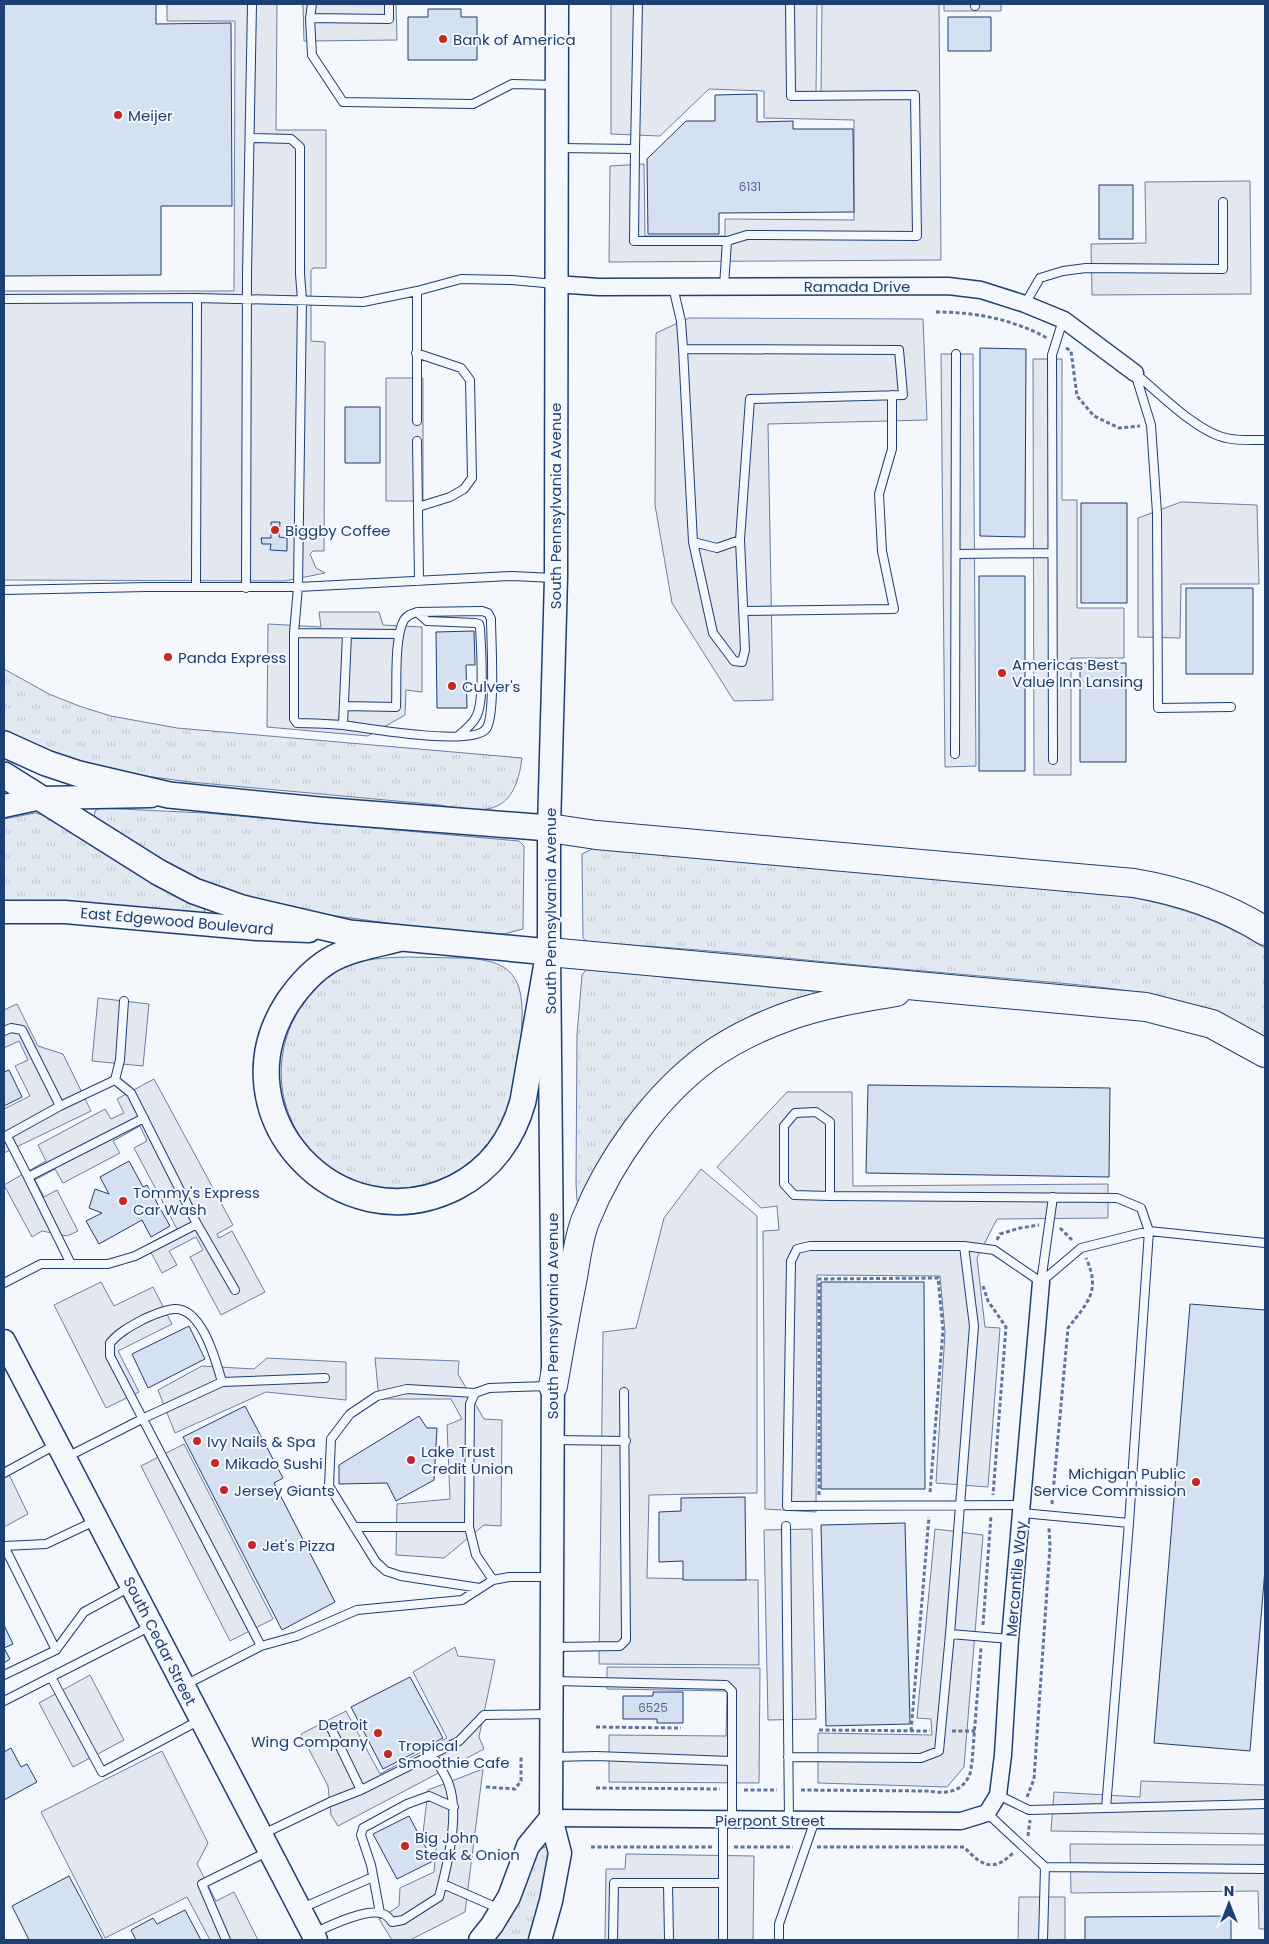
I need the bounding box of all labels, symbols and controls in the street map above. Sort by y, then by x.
place label: Bank of America [453,29,576,50]
marker: Bank of America [437,33,449,45]
place label: Meijer [128,105,173,126]
marker: Meijer [112,109,124,121]
house number: 6131 [739,178,761,195]
street label: Ramada Drive [804,276,910,297]
street label: South Pennsylvania Avenue [545,403,566,609]
place label: Biggby Coffee [285,520,390,541]
marker: Biggby Coffee [269,524,281,536]
place label: Panda Express [178,647,286,668]
marker: Panda Express [162,651,174,663]
place label: Americas Best Value Inn Lansing [1012,654,1143,692]
marker: Americas Best Value Inn Lansing [996,667,1008,679]
place label: Culver's [462,676,521,697]
marker: Culver's [446,680,458,692]
street label: South Pennsylvania Avenue [540,808,561,1014]
street label: East Edgewood Boulevard [80,902,274,940]
place label: Tommy's Express Car Wash [133,1182,260,1220]
marker: Tommy's Express Car Wash [117,1195,129,1207]
street label: South Pennsylvania Avenue [542,1213,563,1419]
place label: Ivy Nails & Spa [207,1431,316,1452]
marker: Ivy Nails & Spa [191,1435,203,1447]
place label: Lake Trust Credit Union [421,1441,513,1479]
place label: Mikado Sushi [225,1453,323,1474]
marker: Lake Trust Credit Union [405,1454,417,1466]
marker: Mikado Sushi [209,1457,221,1469]
place label: Michigan Public Service Commission [1033,1463,1186,1501]
marker: Michigan Public Service Commission [1190,1476,1202,1488]
place label: Jersey Giants [234,1480,335,1501]
marker: Jersey Giants [218,1484,230,1496]
street label: Mercantile Way [1000,1520,1032,1638]
place label: Jet's Pizza [262,1535,335,1556]
marker: Jet's Pizza [246,1539,258,1551]
street label: South Cedar Street [118,1573,202,1709]
house number: 6525 [638,1699,668,1716]
place label: Detroit Wing Company [251,1714,369,1752]
marker: Detroit Wing Company [372,1727,384,1739]
place label: Tropical Smoothie Cafe [398,1735,509,1773]
marker: Tropical Smoothie Cafe [382,1748,394,1760]
street label: Pierpont Street [715,1810,825,1831]
place label: Big John Steak & Onion [415,1827,520,1865]
marker: Big John Steak & Onion [399,1840,411,1852]
north arrow [1204,1879,1254,1929]
text: N [1224,1881,1234,1901]

